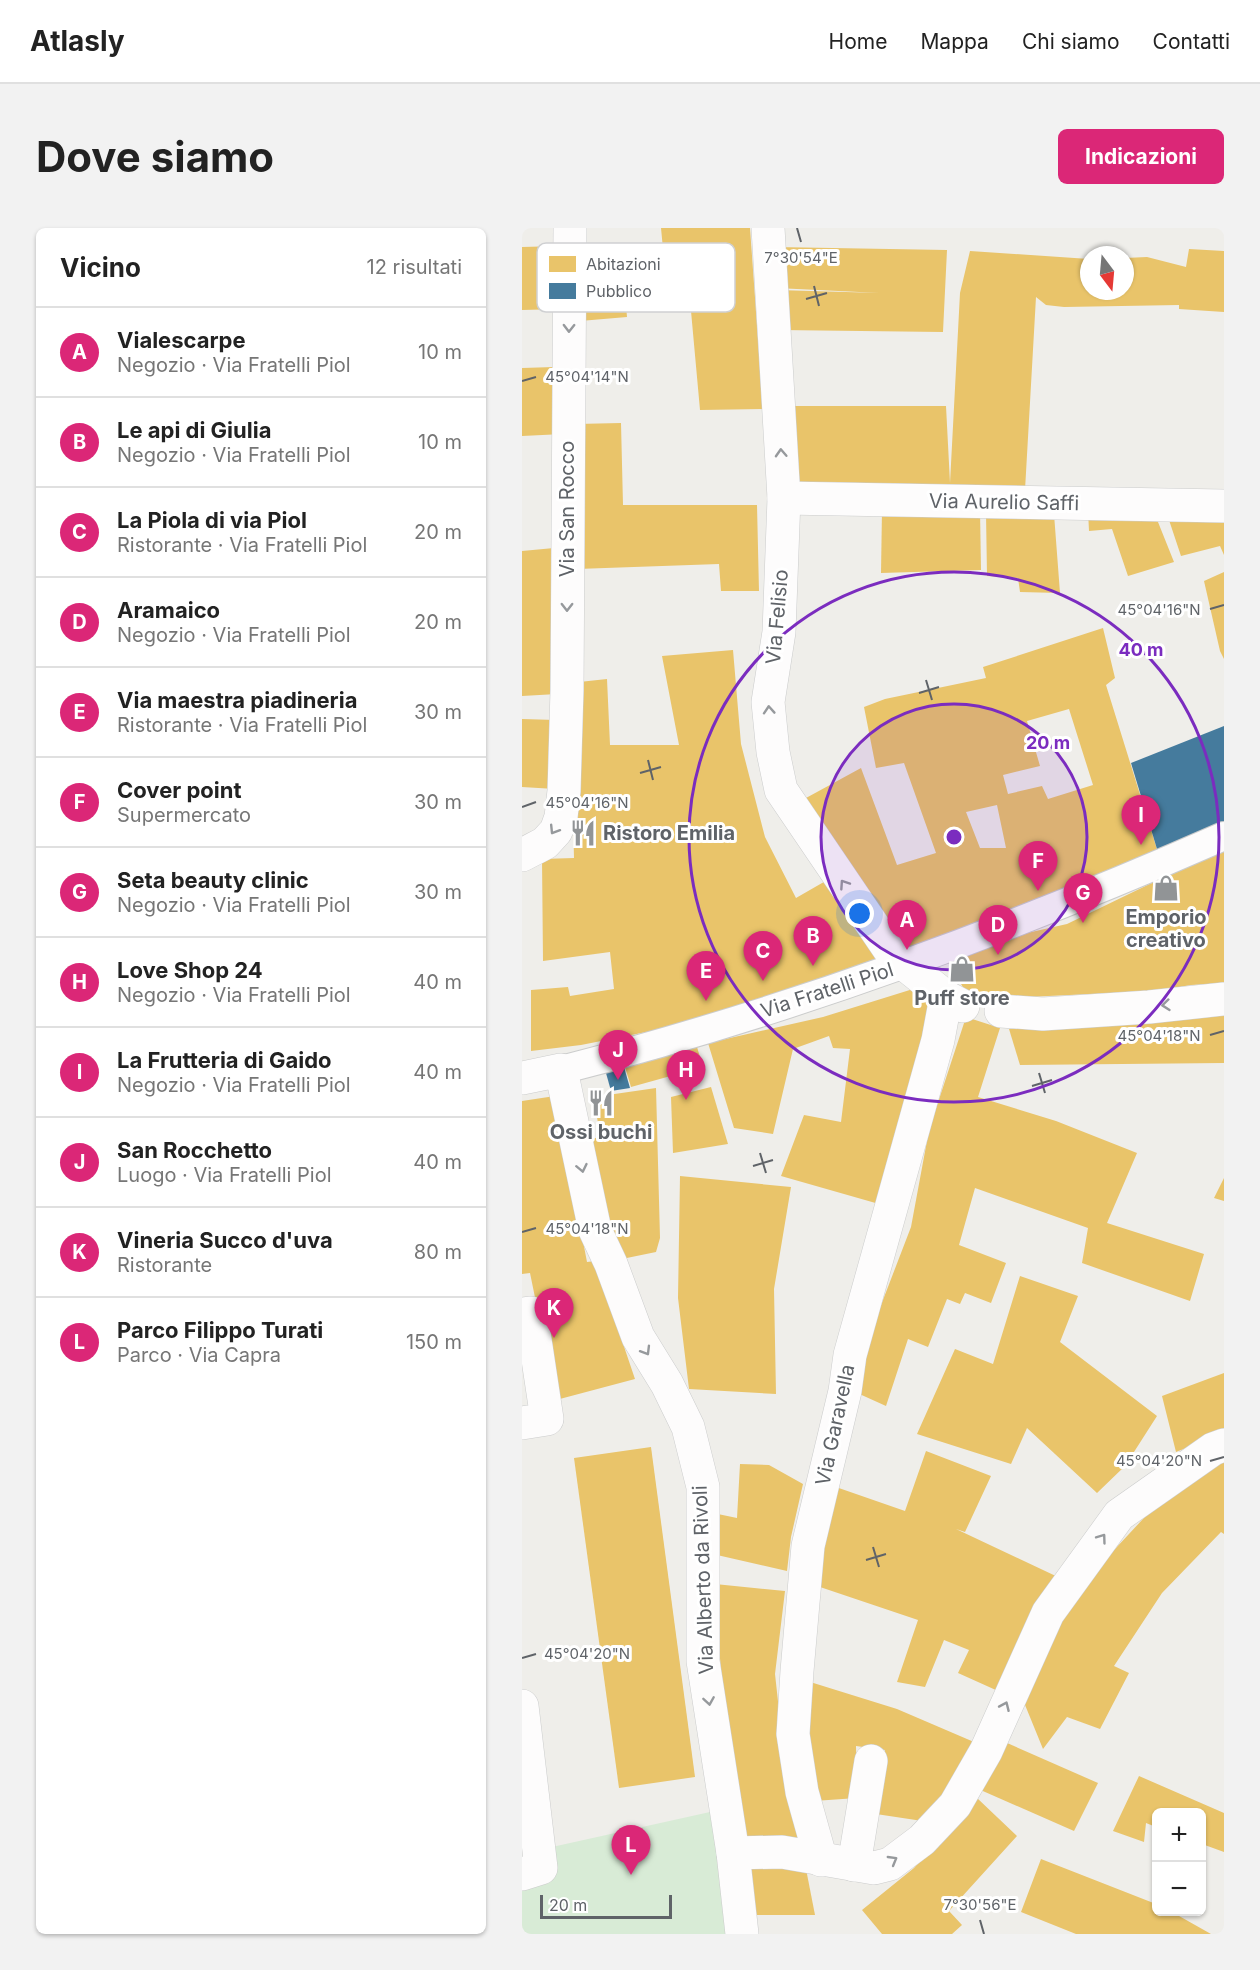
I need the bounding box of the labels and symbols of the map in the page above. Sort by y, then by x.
legend [537,243,735,312]
north arrow [1080,246,1134,300]
text: 7°30'54"E [764,248,838,267]
text: Abitazioni [586,254,661,274]
text: Pubblico [586,281,652,301]
one-way arrow [563,324,575,333]
text: 45°04'14"N [545,367,629,386]
street label: Via San Rocco [555,441,579,577]
one-way arrow [775,448,788,457]
street label: Via Aurelio Saffi [929,489,1079,515]
street label: Via Felisio [761,569,793,665]
text: 45°04'16"N [1118,600,1200,619]
one-way arrow [561,603,573,612]
text: 40 m [1119,639,1164,660]
one-way arrow [763,705,776,714]
text: 20 m [1026,732,1070,753]
text: 45°04'16"N [546,793,628,812]
pin: I [1122,796,1160,845]
restaurant icon: Ristoro Emilia [568,818,598,848]
place label: Ristoro Emilia [603,821,735,845]
one-way arrow [549,824,561,834]
centre of rings [944,827,964,847]
pin: F [1018,842,1058,891]
shop icon: Emporio creativo [1151,873,1181,903]
pin: G [1064,874,1102,923]
one-way arrow [840,880,851,891]
your location [845,899,874,928]
pin: A [888,900,926,950]
place label: Emporio creativo [1125,905,1207,952]
pin: D [978,906,1018,955]
pin: B [794,916,832,966]
pin: C [744,932,782,981]
pin: E [686,952,726,1001]
shop icon: Puff store [947,954,977,984]
street label: Via Fratelli Piol [758,957,896,1023]
place label: Puff store [914,986,1010,1010]
one-way arrow [1161,998,1170,1011]
text: 45°04'18"N [1118,1026,1200,1045]
pin: J [598,1030,638,1080]
pin: H [666,1050,706,1100]
restaurant icon: Ossi buchi [586,1088,616,1118]
place label: Ossi buchi [550,1120,652,1144]
one-way arrow [575,1163,588,1173]
text: 45°04'18"N [546,1219,628,1238]
pin: K [534,1288,573,1338]
one-way arrow [639,1345,651,1355]
street label: Via Garavella [810,1362,860,1488]
text: 45°04'20"N [1116,1451,1202,1470]
street label: Via Alberto da Rivoli [688,1485,718,1675]
one-way arrow [1095,1534,1106,1545]
text: 45°04'20"N [544,1644,630,1663]
one-way arrow [703,1696,715,1706]
one-way arrow [998,1702,1010,1713]
pin: L [612,1826,650,1875]
one-way arrow [887,1856,897,1868]
scale bar [540,1892,672,1920]
text: 7°30'56"E [944,1895,1016,1914]

